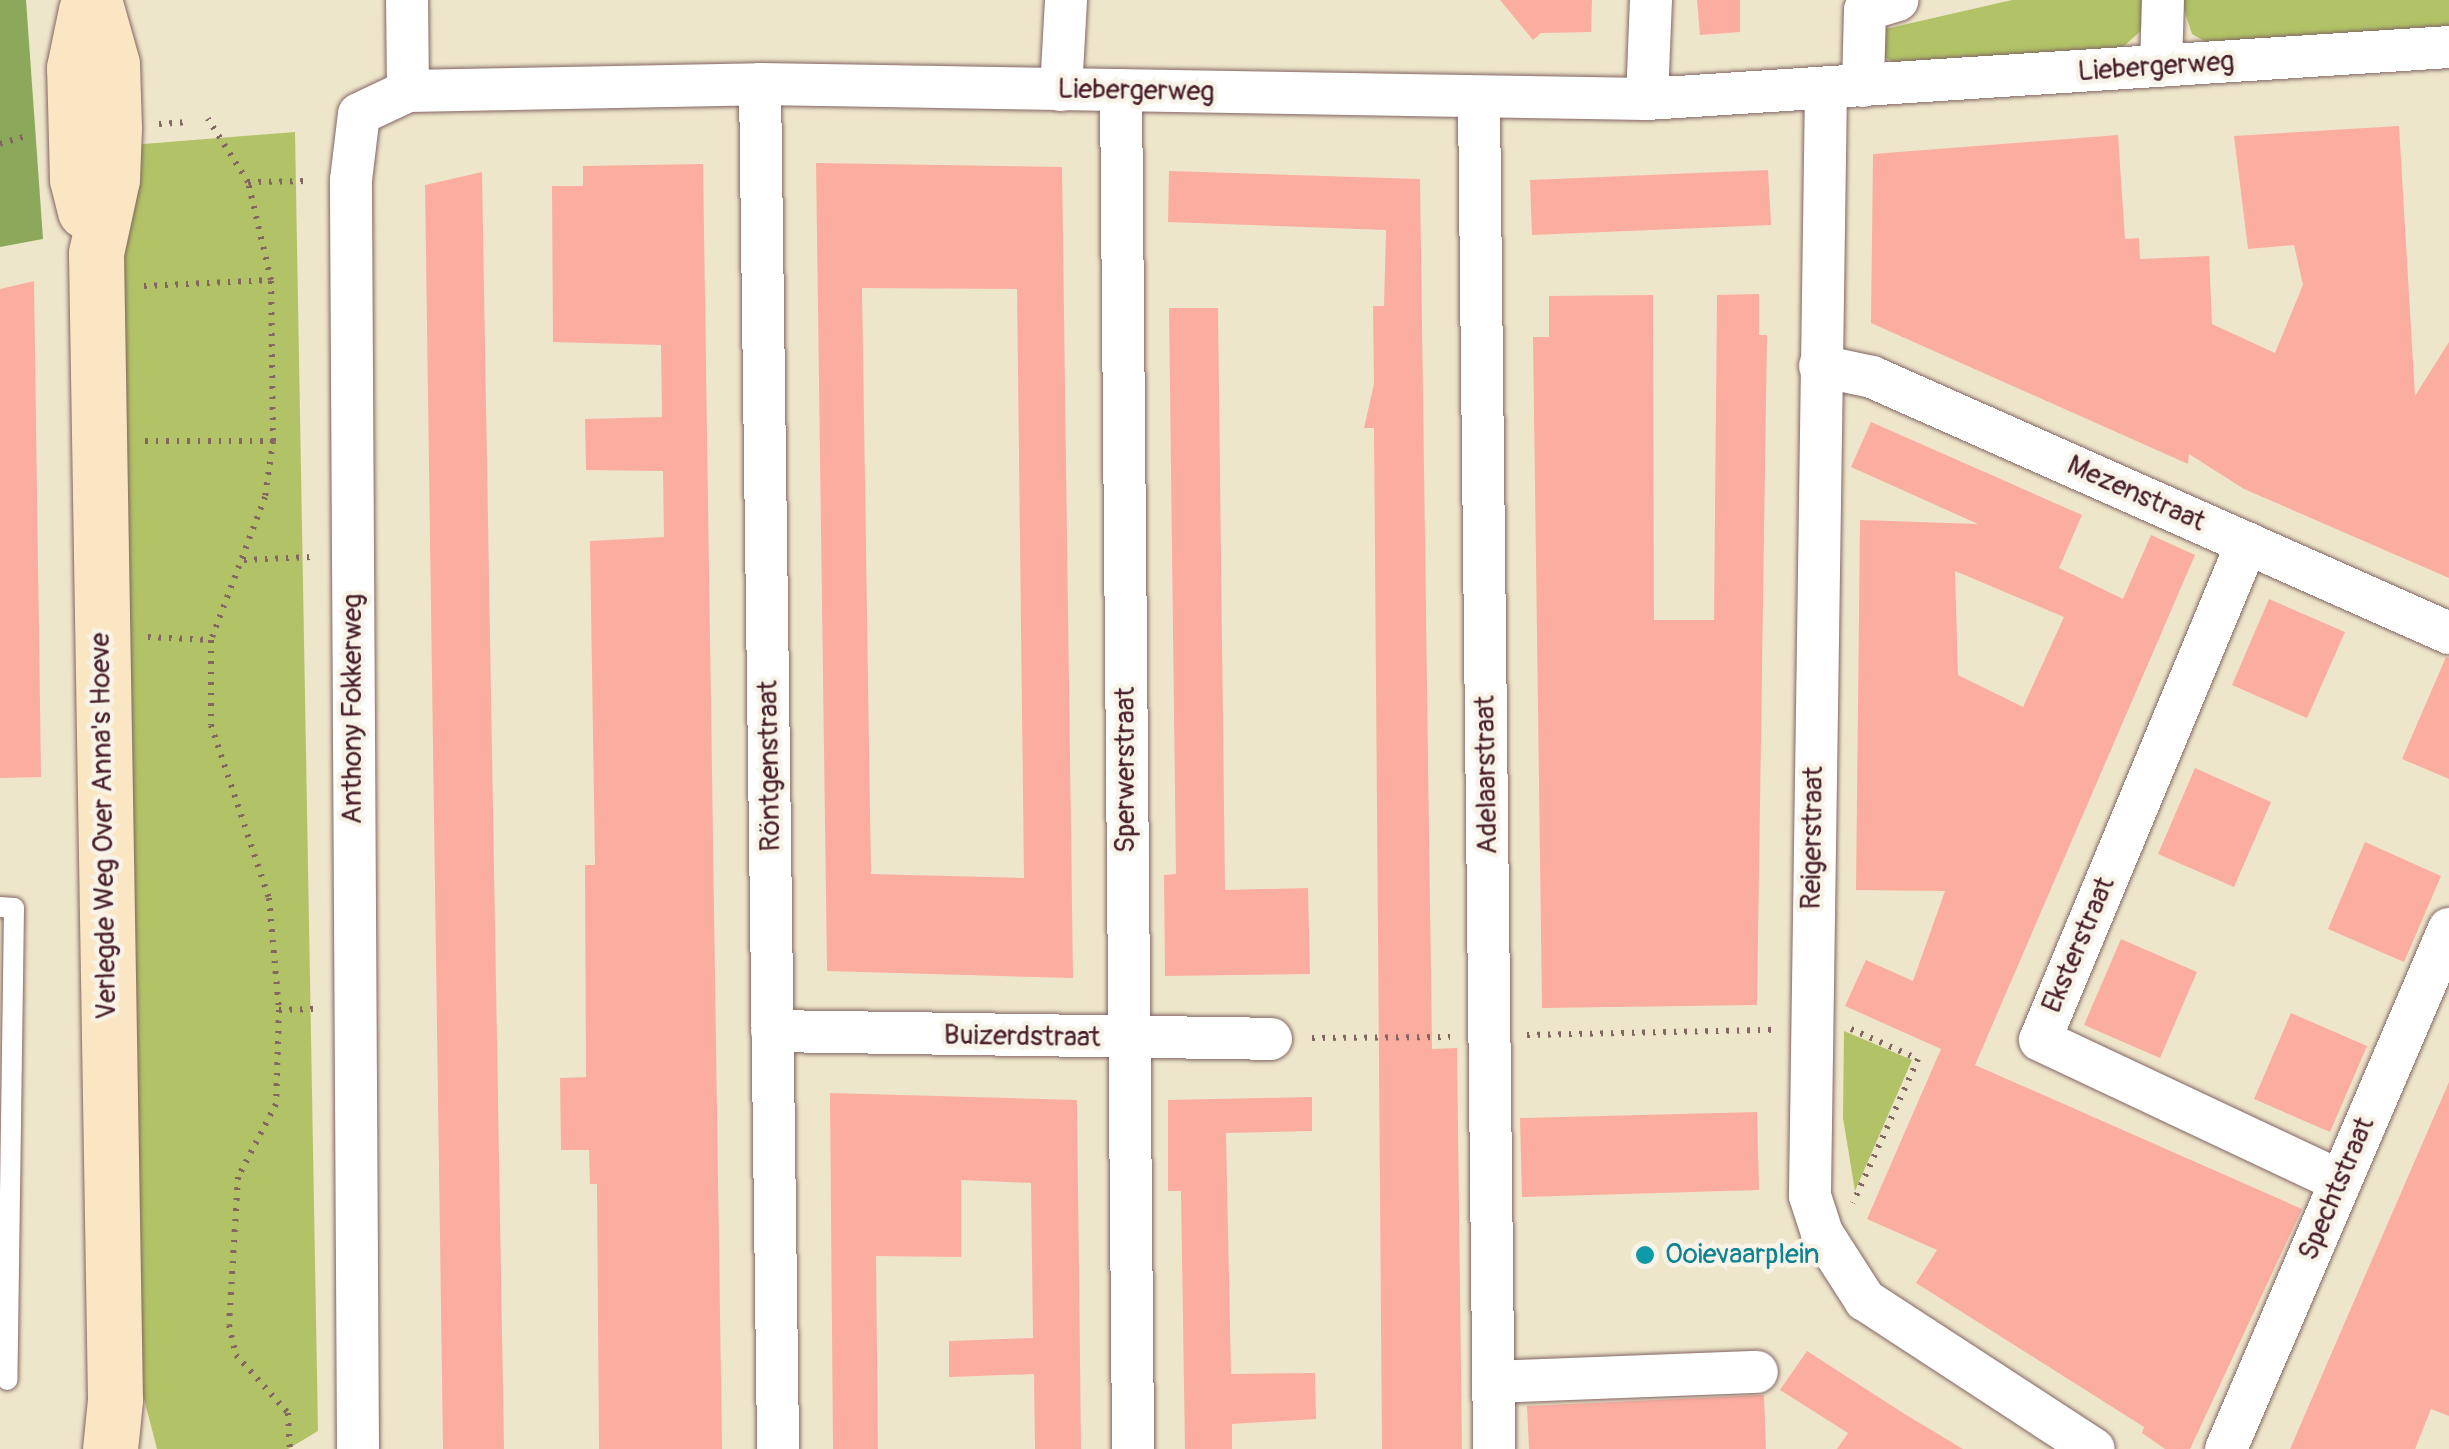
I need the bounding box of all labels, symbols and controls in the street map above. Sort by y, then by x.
street label: Liebergerweg [2077,45,2235,89]
street label: Liebergerweg [1057,73,1215,109]
street label: Mezenstraat [2062,449,2210,539]
street label: Anthony Fokkerweg [336,594,370,824]
street label: Verlegde Weg Over Anna's Hoeve [84,632,124,1020]
street label: Röntgenstraat [752,680,788,852]
street label: Sperwerstraat [1109,687,1143,853]
street label: Adelaarstraat [1469,695,1505,855]
street label: Reigerstraat [1795,766,1831,910]
street label: Eksterstraat [2035,872,2123,1018]
street label: Buizerdstraat [943,1019,1101,1055]
street label: Spechtstraat [2292,1112,2382,1266]
place label: Ooievaarplein [1665,1238,1819,1272]
marker: Ooievaarplein [1634,1244,1656,1266]

